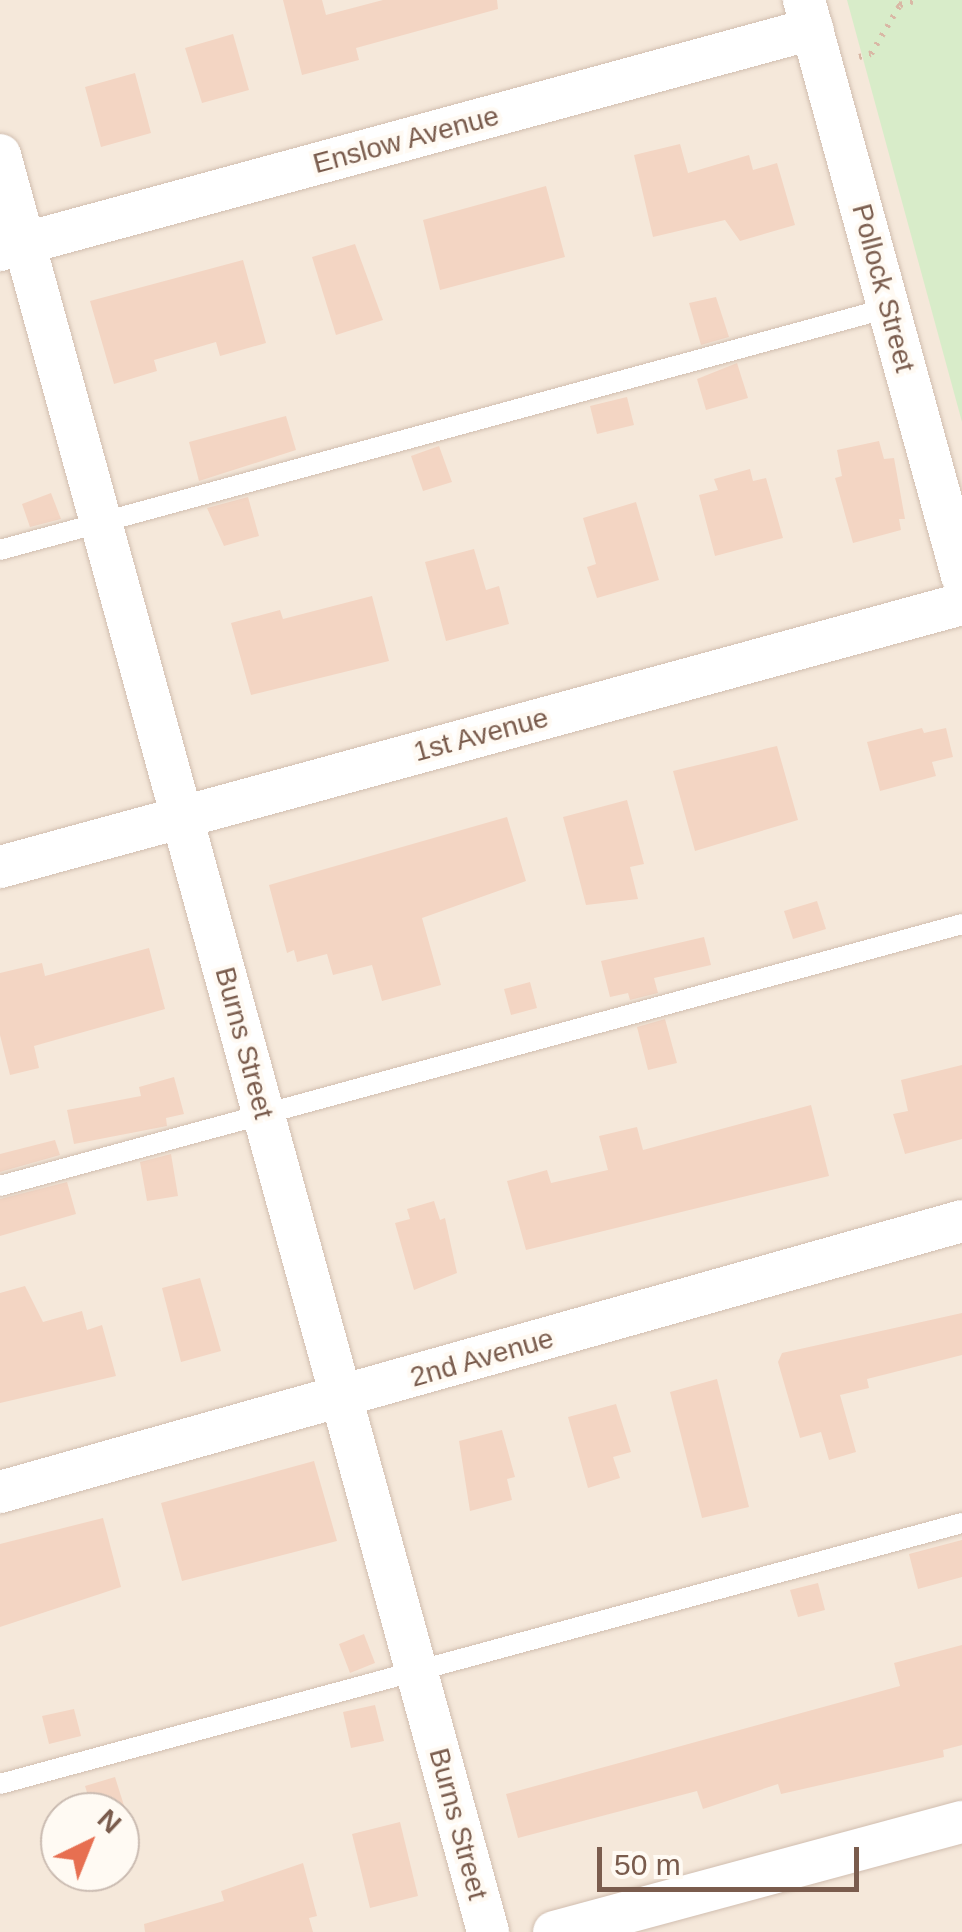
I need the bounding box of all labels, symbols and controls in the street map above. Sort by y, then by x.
street label: Enslow Avenue [309,99,503,181]
street label: Pollock Street [844,200,922,376]
street label: 1st Avenue [409,701,553,769]
street label: Burns Street [208,963,280,1123]
street label: 2nd Avenue [406,1321,558,1395]
street label: Burns Street [422,1744,494,1904]
north arrow [40,1792,140,1892]
text: N [91,1803,127,1839]
scale bar [602,1827,864,1889]
text: 50 m [614,1848,681,1881]

